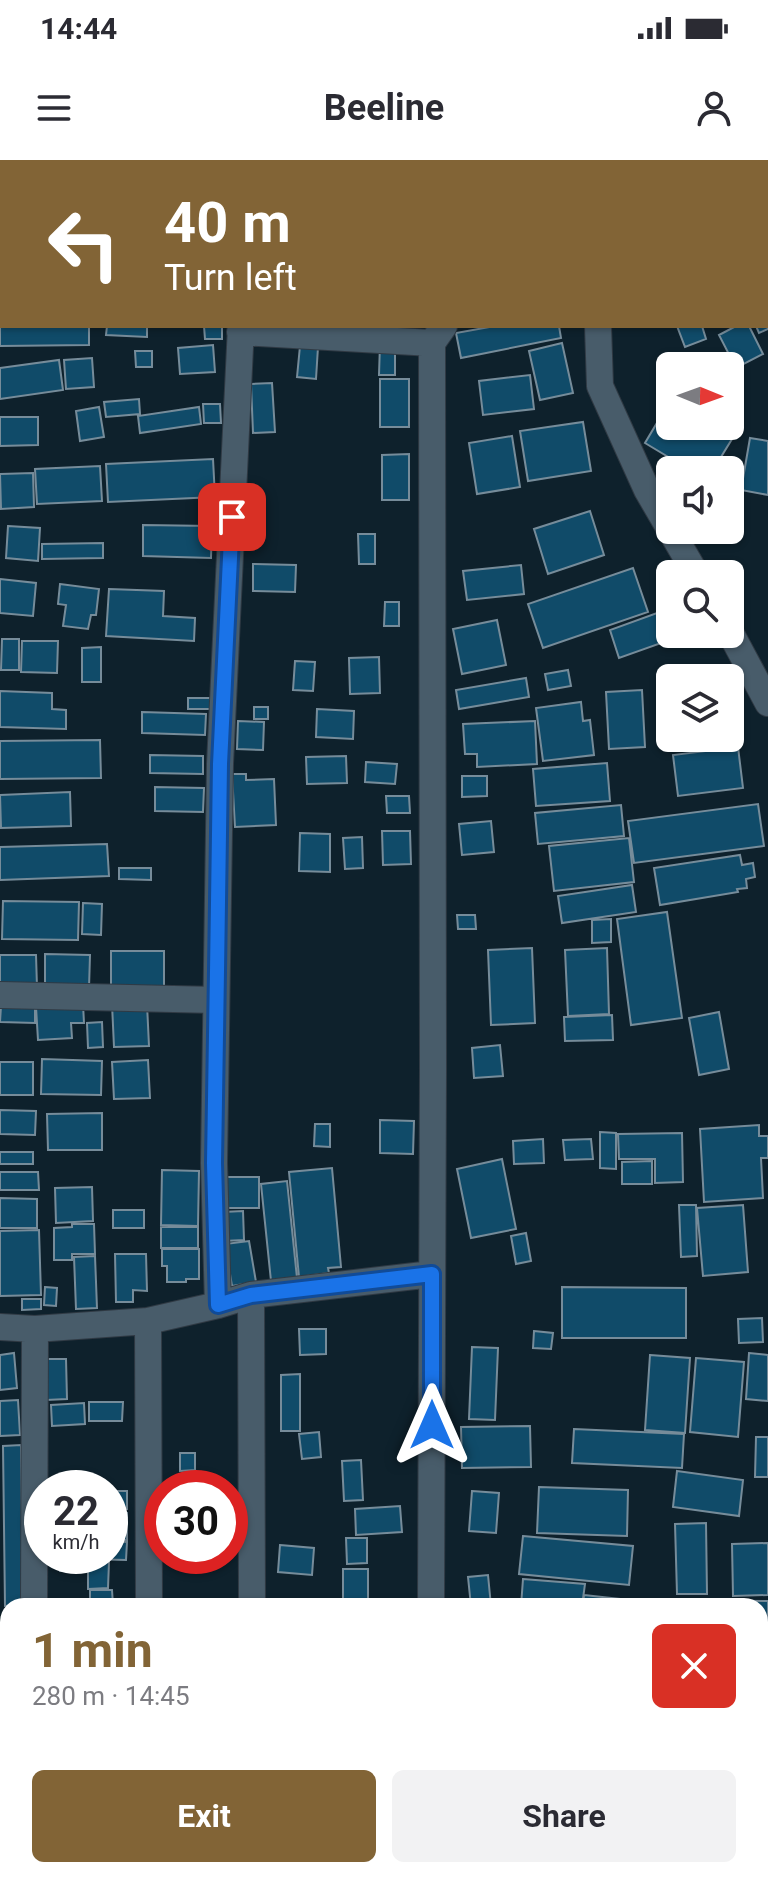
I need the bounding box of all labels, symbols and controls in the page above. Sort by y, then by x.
text: 14:44 [40,11,117,46]
icon: menu [32,86,76,130]
icon: person [692,86,736,130]
text: Beeline [324,87,444,129]
text: 40 m [164,190,291,256]
icon: left [32,192,136,296]
text: Turn left [164,257,297,299]
north arrow [656,352,744,440]
map controls [656,352,744,752]
button: sound [656,456,744,544]
pin [198,483,266,551]
icon: arrive [210,495,254,539]
button: search [656,560,744,648]
button: layers [656,664,744,752]
position arrow [390,1383,474,1467]
speed limit sign: 30 [144,1470,248,1574]
text: 22 [53,1488,99,1535]
text: km/h [53,1530,99,1554]
text: 1 min [32,1622,153,1679]
button: close [652,1624,736,1708]
text: 280 m · 14:45 [32,1681,190,1711]
button: Exit [32,1770,376,1862]
button: Share [392,1770,736,1862]

